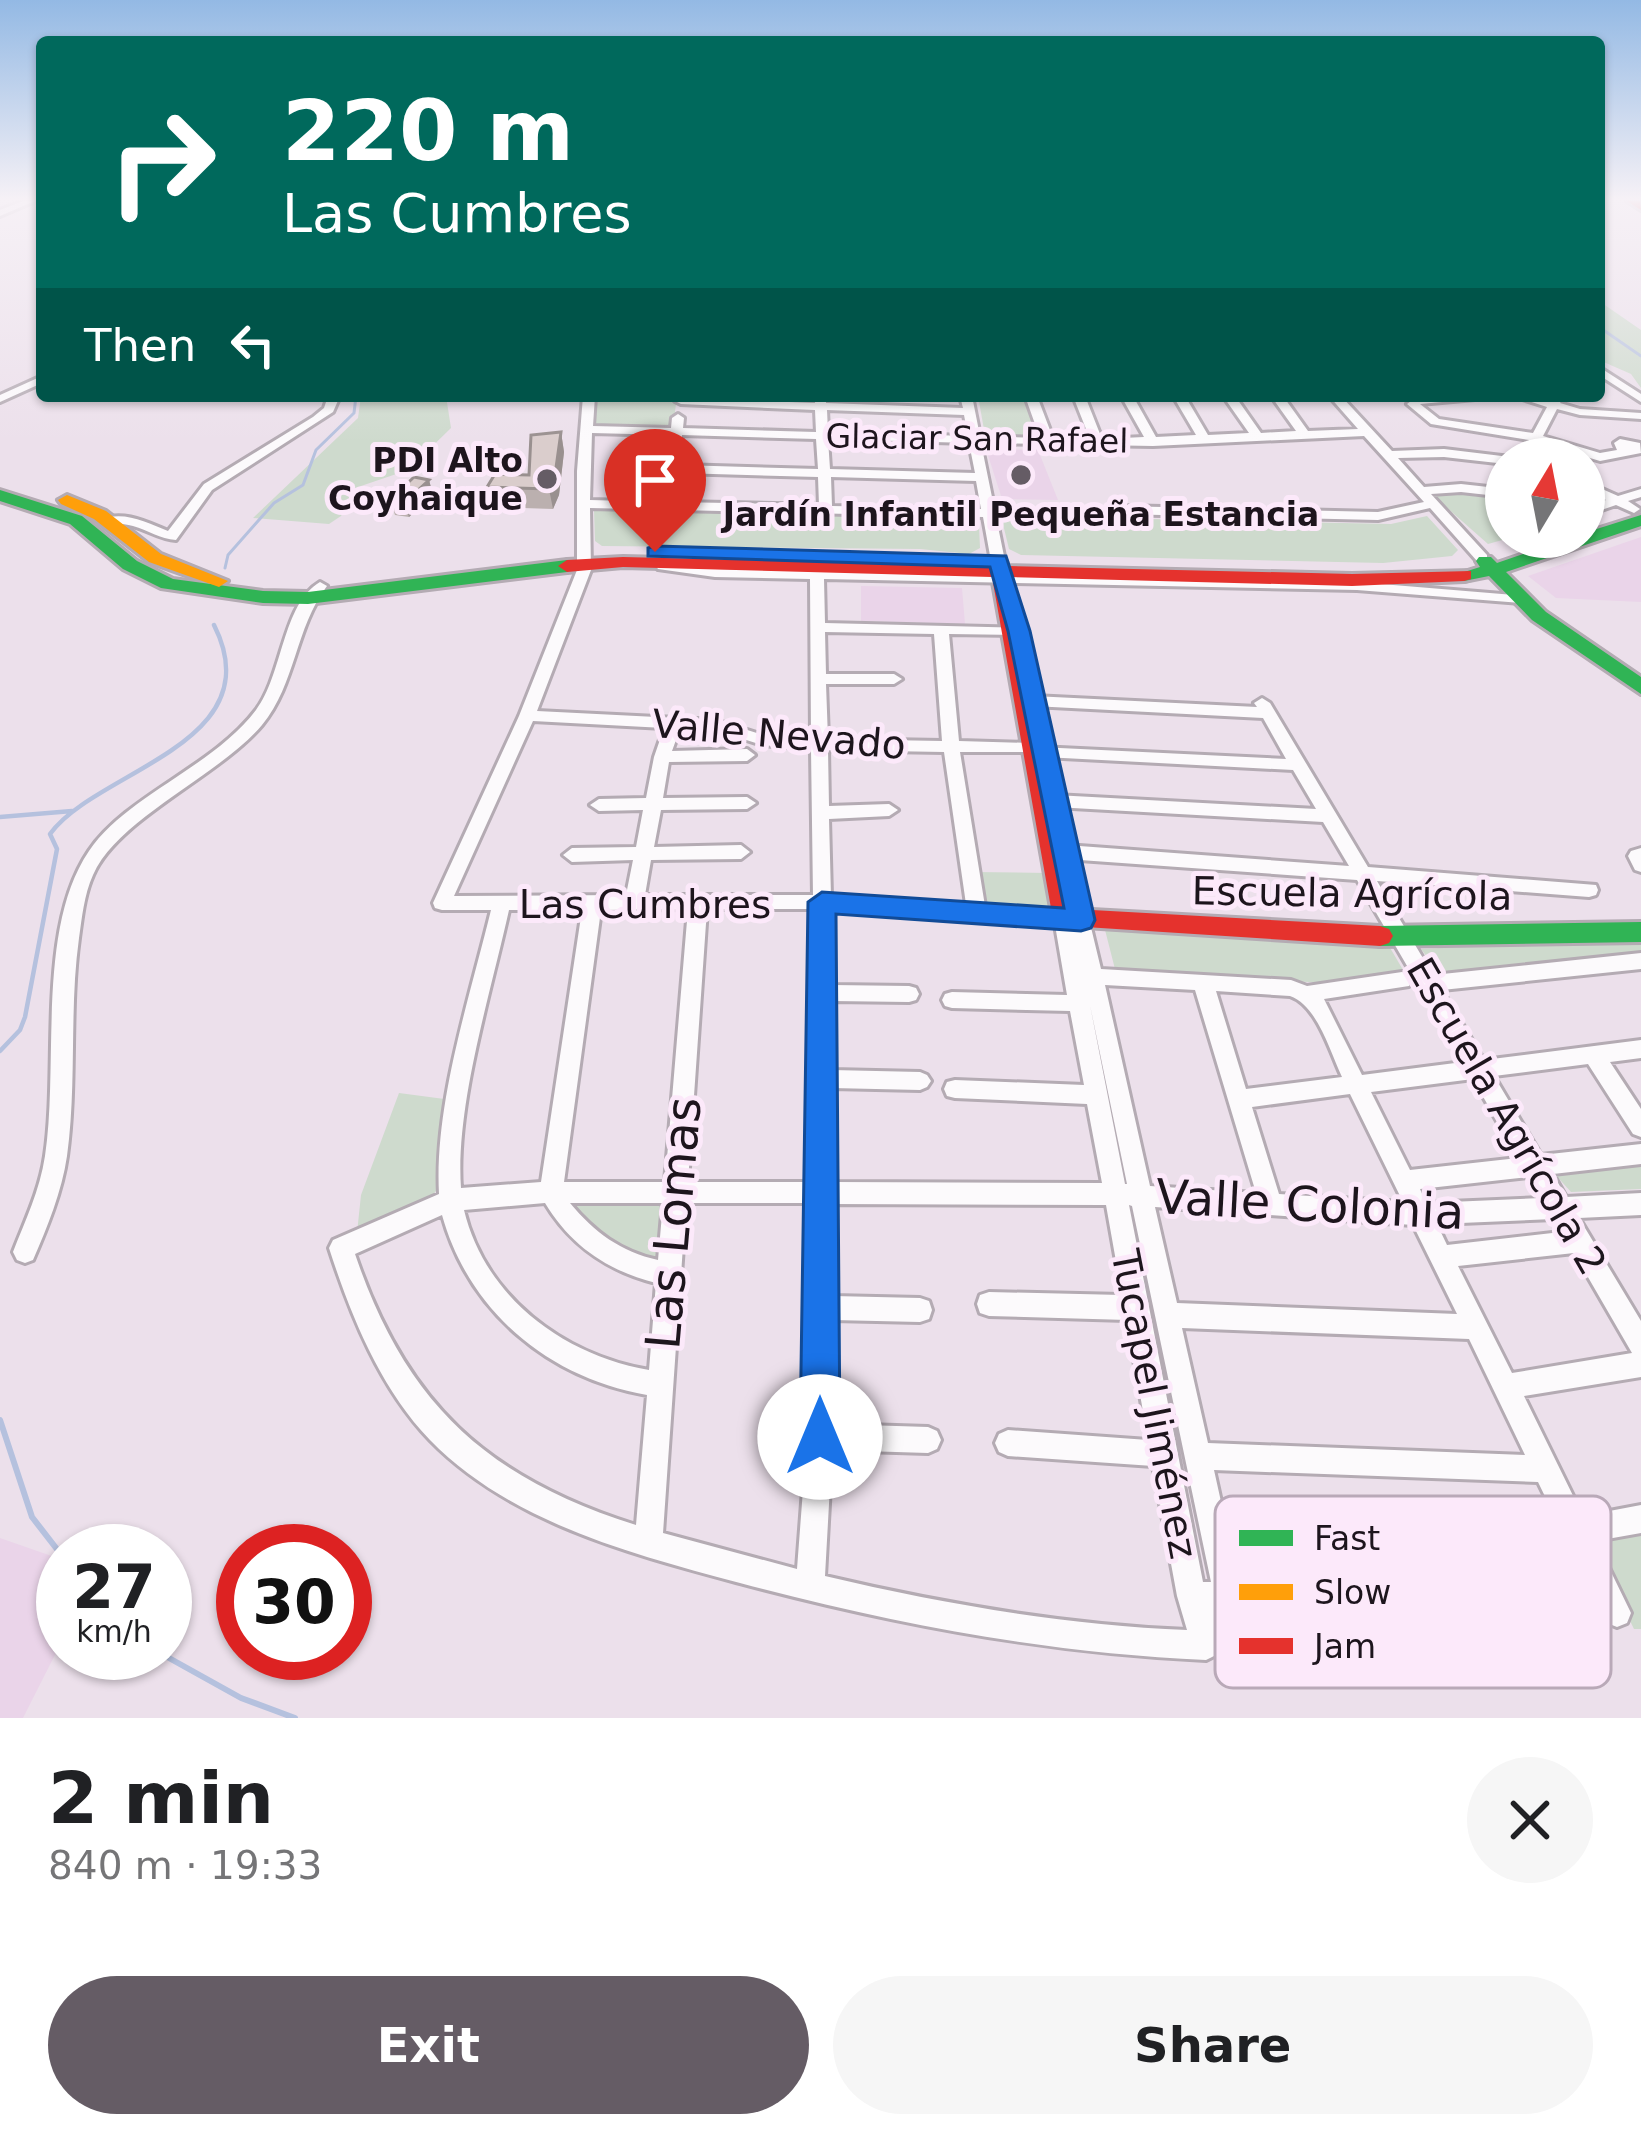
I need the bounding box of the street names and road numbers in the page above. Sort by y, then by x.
street label: Glaciar San Rafael [825,416,1129,461]
street label: Valle Nevado [650,701,908,768]
street label: Escuela Agrícola [1191,868,1513,919]
street label: Las Cumbres [519,882,771,927]
street label: Escuela Agrícola 2 [1398,950,1616,1282]
street label: Las Lomas [634,1095,712,1351]
street label: Valle Colonia [1154,1168,1466,1240]
street label: Tucapel Jiménez [1102,1245,1207,1562]

